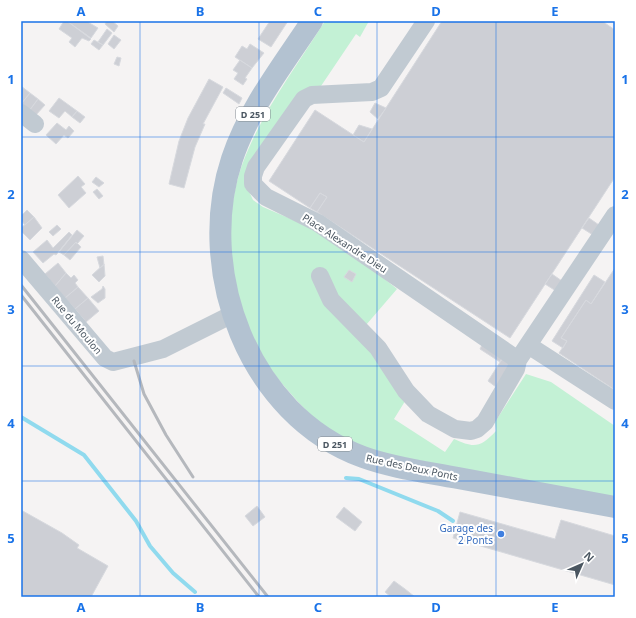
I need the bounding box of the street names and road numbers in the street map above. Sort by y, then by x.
road number: D 251 [236,107,270,121]
street label: Place Alexandre Dieu [300,210,390,276]
street label: Rue du Moulon [49,293,105,357]
road number: D 251 [318,437,352,451]
street label: Rue des Deux Ponts [365,450,459,484]

